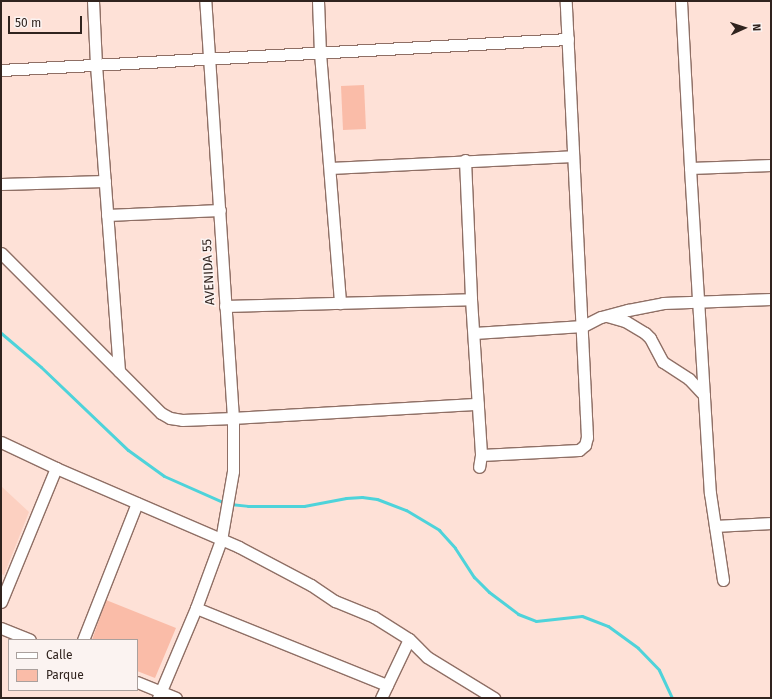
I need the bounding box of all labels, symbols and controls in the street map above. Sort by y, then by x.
scale bar [10,8,84,34]
north arrow [724,8,764,48]
text: 50 m [15,16,41,30]
text: N [750,23,763,31]
street label: AVENIDA 55 [199,239,219,305]
legend [8,639,138,691]
text: Calle [46,648,73,662]
text: Parque [46,668,84,682]

